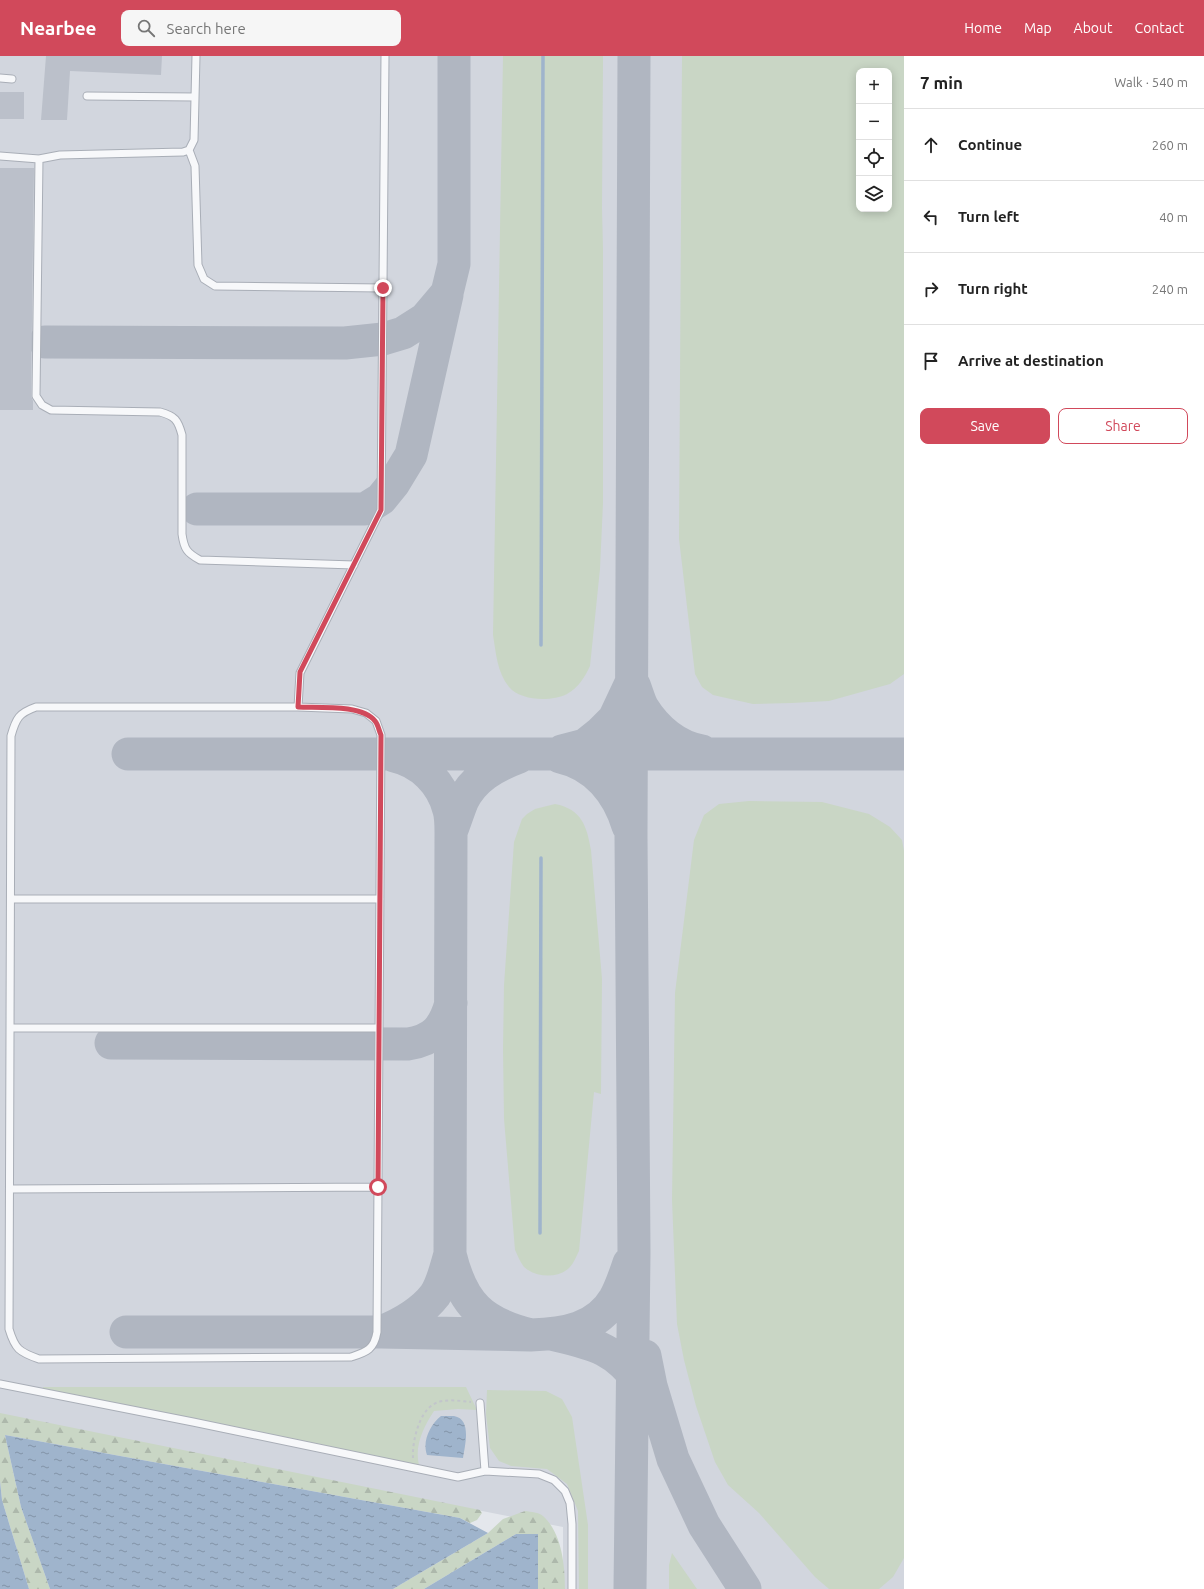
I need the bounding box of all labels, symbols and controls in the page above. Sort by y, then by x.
search box [121,10,401,46]
text: Nearbee [20,17,97,39]
icon: search [135,17,157,39]
text: Search here [167,20,246,37]
text: Home [964,20,1002,36]
text: Map [1024,20,1052,36]
text: About [1074,20,1113,36]
text: Contact [1135,20,1184,36]
map controls [856,68,892,212]
button: + [856,68,892,104]
text: 7 min [920,73,963,92]
text: Walk · 540 m [1114,75,1188,89]
button: − [856,104,892,140]
icon: ahead [920,134,942,156]
text: Continue [958,136,1022,153]
text: 260 m [1152,138,1188,152]
button: locate [856,140,892,176]
button: layers [856,176,892,212]
icon: left [920,206,942,228]
text: Turn left [958,208,1019,225]
text: 40 m [1159,210,1188,224]
icon: right [920,278,942,300]
route end [374,279,392,297]
text: Turn right [958,280,1028,297]
text: 240 m [1152,282,1188,296]
icon: arrive [920,350,942,372]
text: Arrive at destination [958,352,1104,369]
button: Save [920,408,1050,444]
button: Share [1058,408,1188,444]
route start [369,1178,387,1196]

